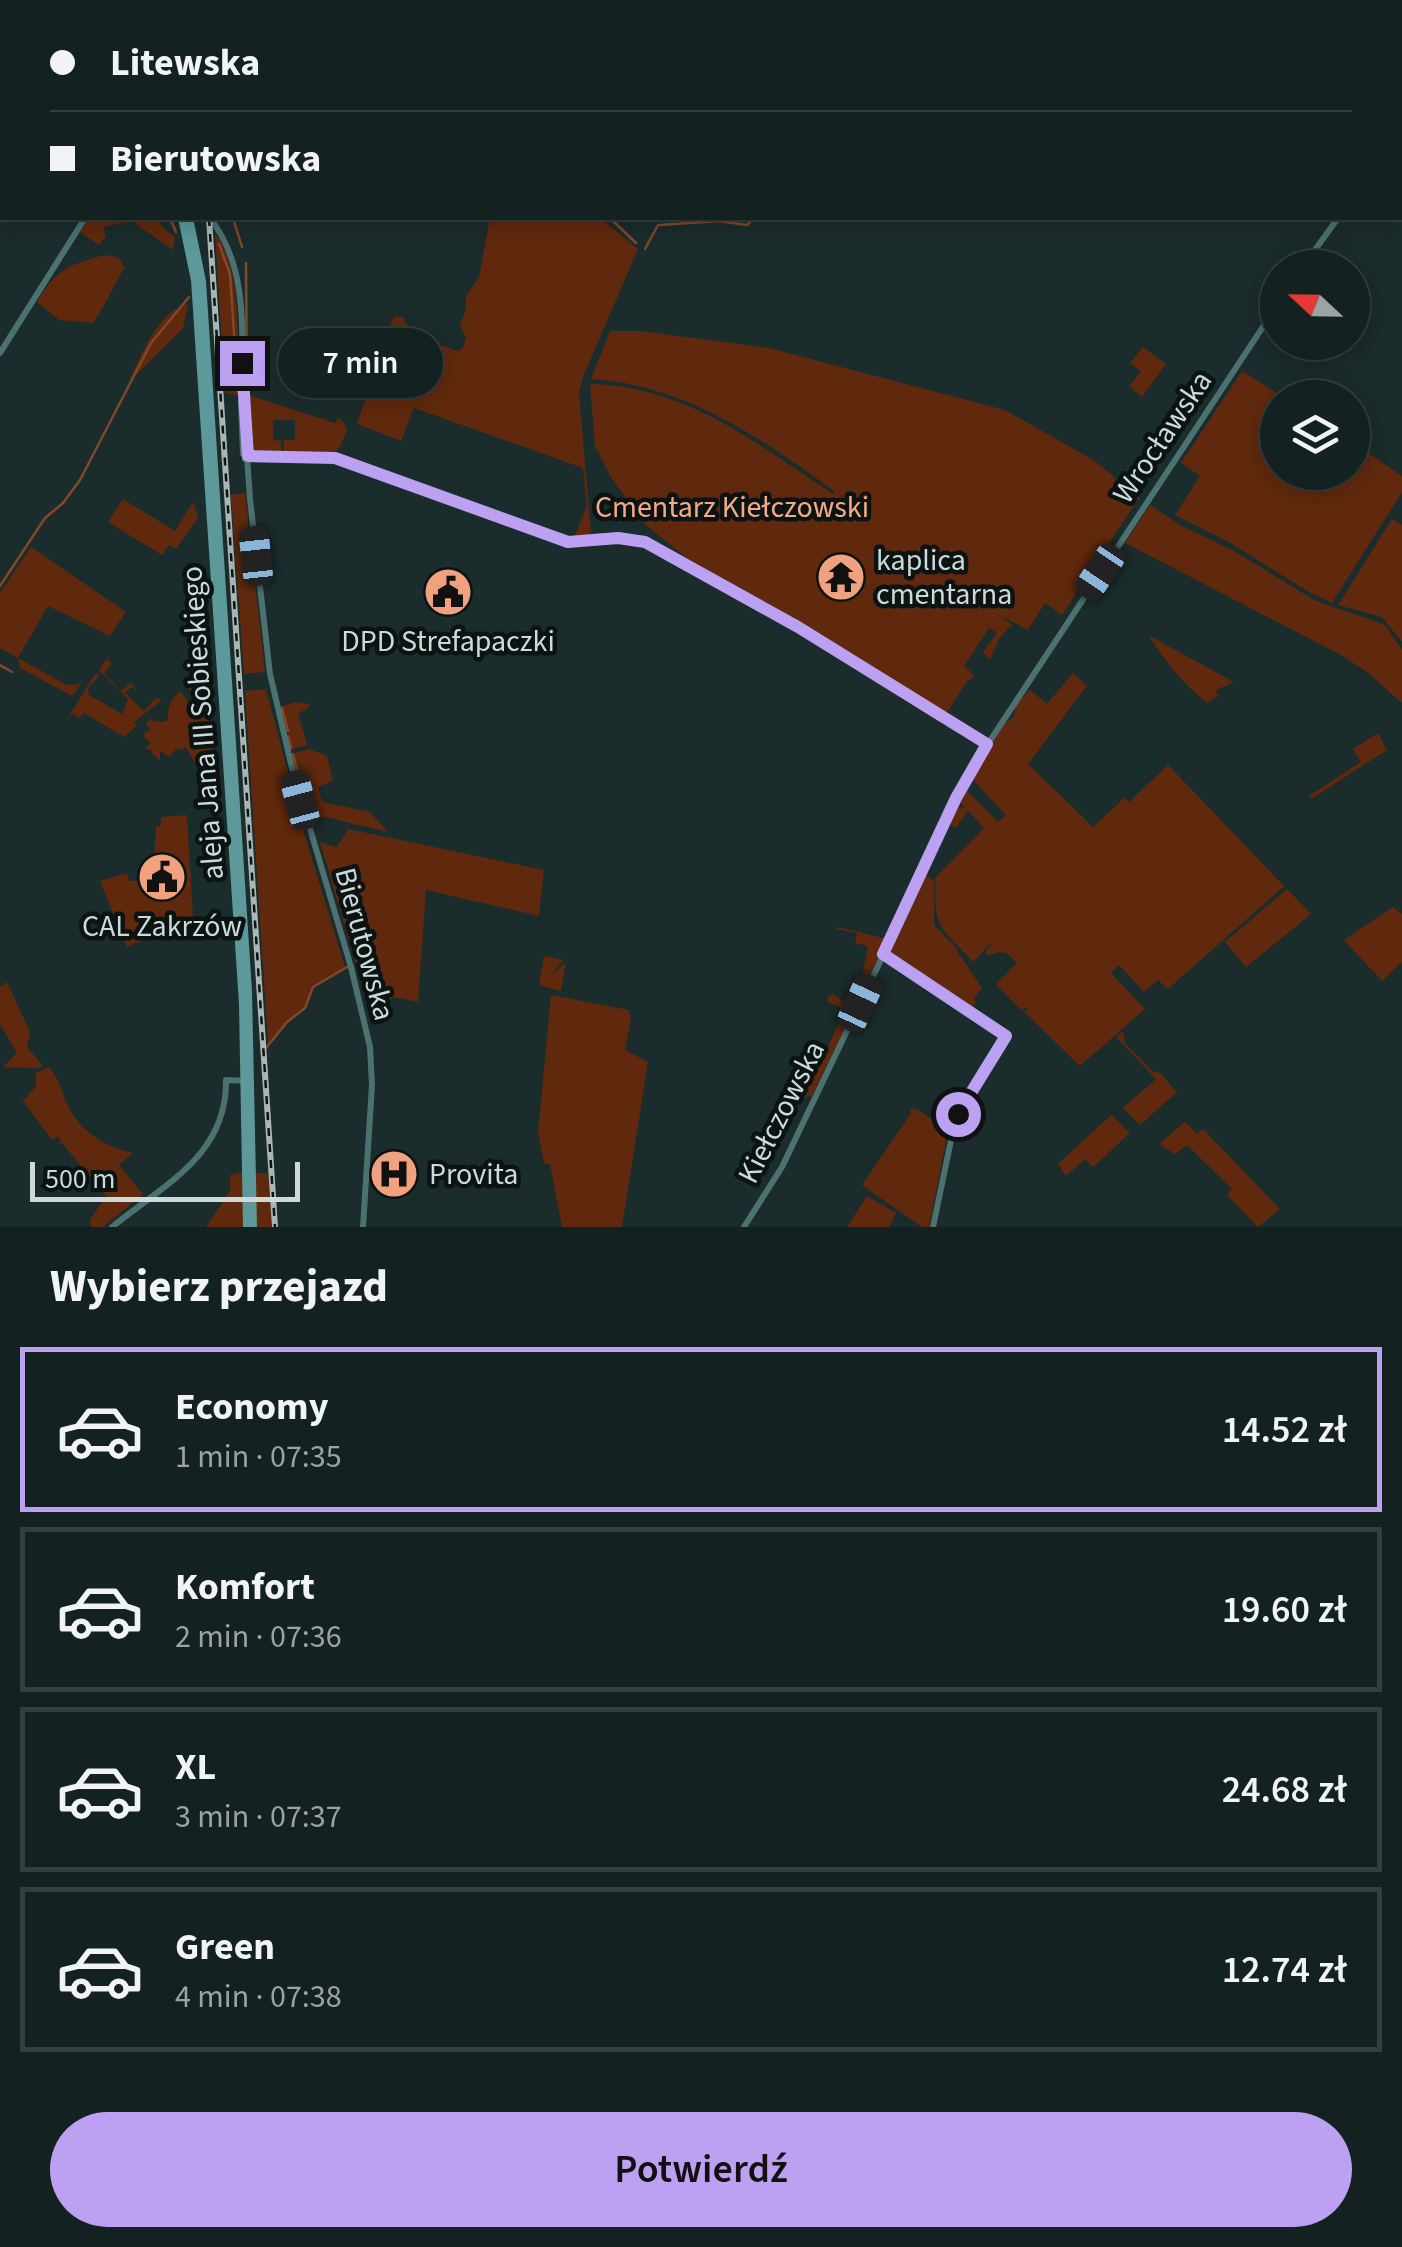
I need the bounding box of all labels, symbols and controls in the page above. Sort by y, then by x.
text: Litewska [110,36,260,90]
text: Bierutowska [110,132,321,186]
north arrow [1260,250,1370,360]
map controls [1260,250,1370,490]
callout: 7 min [277,328,442,398]
text: 7 min [322,340,399,386]
route end [220,341,265,386]
street label: Wrocławska [1102,362,1223,512]
button: layers [1260,380,1370,490]
park label: Cmentarz Kiełczowski [595,486,869,529]
car [238,525,274,587]
place label: kaplica cmentarna [876,539,1012,616]
car [1071,539,1129,605]
temple icon: kaplica cmentarna [815,551,867,603]
street label: aleja Jana III Sobieskiego [170,565,235,881]
public building icon: DPD Strefapaczki [422,566,474,618]
place label: DPD Strefapaczki [341,620,555,663]
car [278,767,322,833]
public building icon: CAL Zakrzów [136,851,188,903]
street label: Bierutowska [324,863,406,1025]
place label: CAL Zakrzów [82,905,242,948]
car [834,969,886,1037]
street label: Kiełczowska [727,1034,836,1191]
route start [936,1092,981,1137]
hospital icon: Provita [368,1148,420,1200]
place label: Provita [429,1153,518,1196]
scale bar [30,1157,300,1202]
text: 500 m [45,1159,116,1199]
text: Wybierz przejazd [50,1255,388,1319]
text: Economy [175,1380,328,1434]
icon: car [55,1385,145,1475]
text: 14.52 zł [1222,1403,1347,1457]
text: 1 min · 07:35 [175,1434,342,1480]
text: Komfort [175,1560,315,1614]
icon: car [55,1565,145,1655]
text: 19.60 zł [1222,1583,1347,1637]
text: 2 min · 07:36 [175,1614,342,1660]
text: XL [175,1740,216,1794]
icon: car [55,1745,145,1835]
text: 24.68 zł [1222,1763,1347,1817]
text: 3 min · 07:37 [175,1794,342,1840]
text: Green [175,1920,275,1974]
icon: car [55,1925,145,2015]
text: 12.74 zł [1222,1943,1347,1997]
text: 4 min · 07:38 [175,1974,342,2020]
button: Potwierdź [50,2112,1352,2227]

